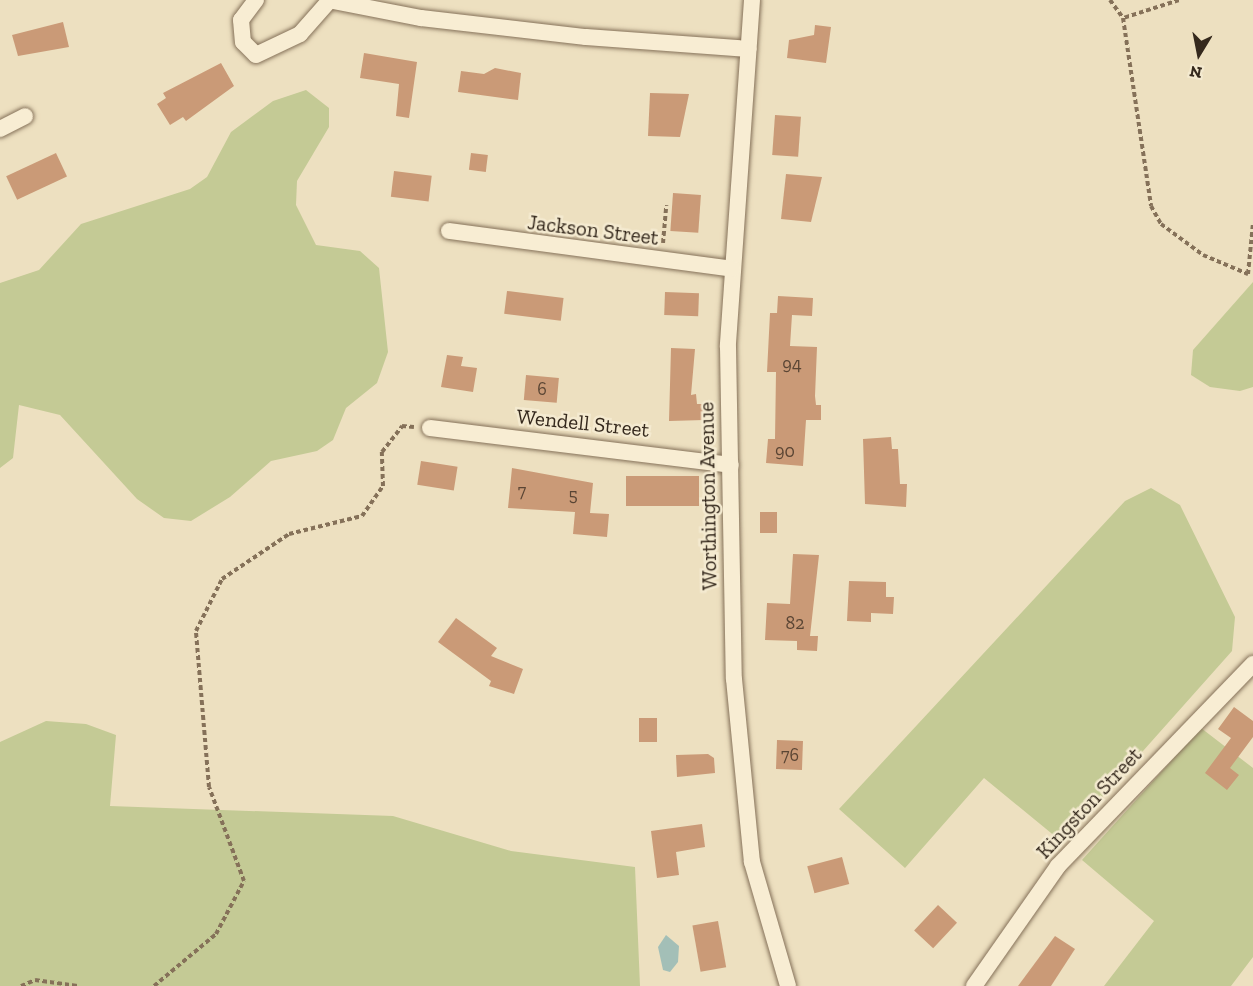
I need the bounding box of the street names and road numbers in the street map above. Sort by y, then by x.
street label: Jackson Street [526,209,660,251]
street label: Worthington Avenue [694,401,722,591]
street label: Wendell Street [515,404,651,442]
street label: Kingston Street [1031,742,1147,864]

